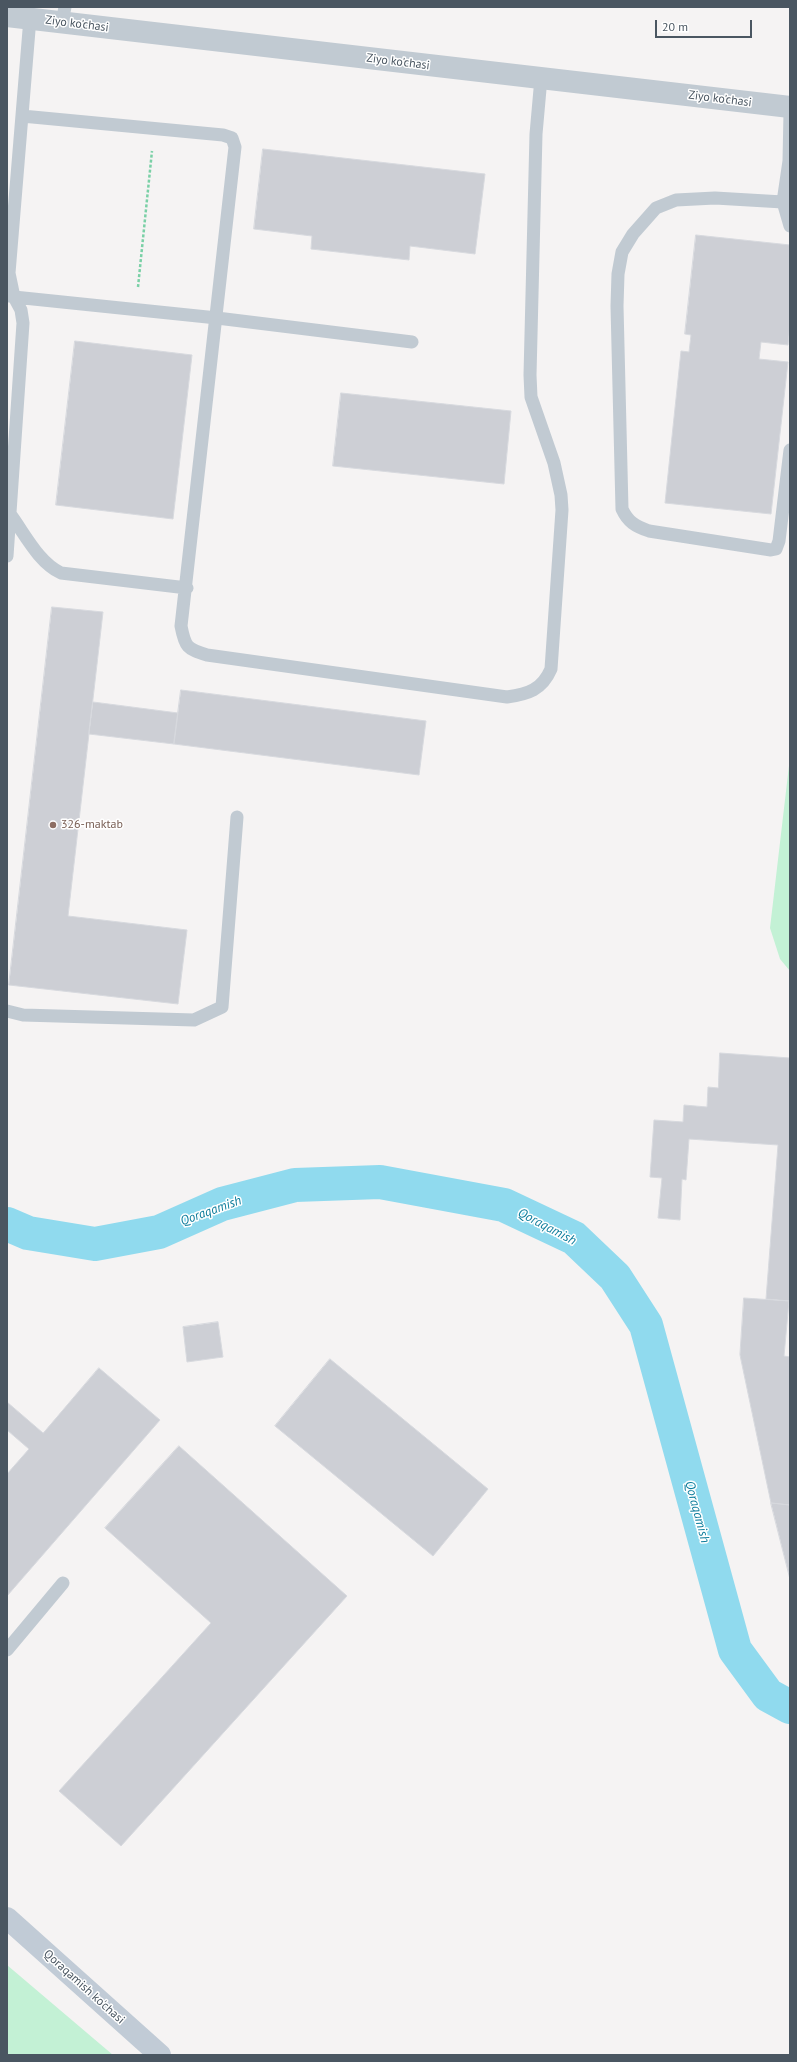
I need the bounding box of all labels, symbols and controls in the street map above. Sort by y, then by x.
scale bar [657,12,754,38]
street label: Ziyo ko'chasi [44,13,110,35]
text: 20 m [662,19,688,34]
street label: Ziyo ko'chasi [365,51,431,73]
street label: Ziyo ko'chasi [687,88,753,110]
place label: 326-maktab [61,818,123,832]
marker: 326-maktab [48,820,58,830]
water label: Qoraqamish [178,1193,244,1229]
water label: Qoraqamish [515,1205,579,1249]
water label: Qoraqamish [681,1479,713,1545]
street label: Qoraqamish ko'chasi [41,1947,127,2027]

